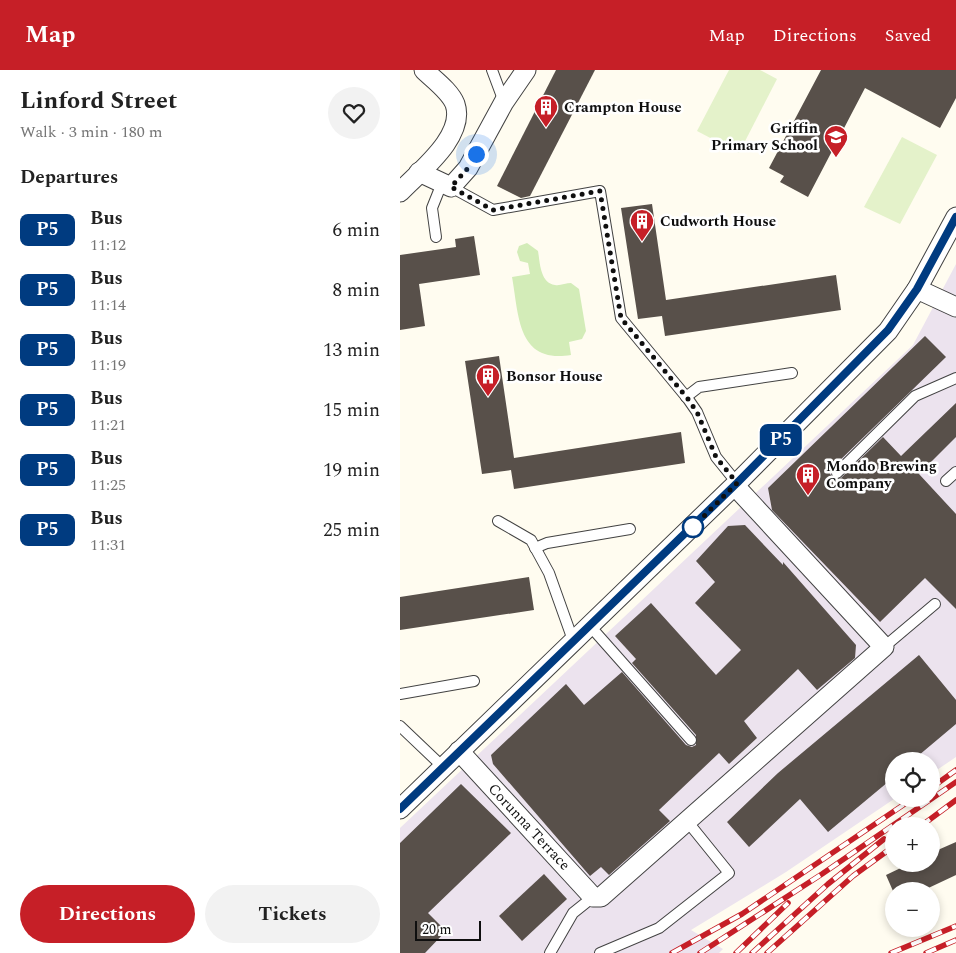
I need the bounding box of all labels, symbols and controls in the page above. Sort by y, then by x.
text: Map [25,17,75,53]
text: Map [709,22,745,49]
text: Directions [773,22,857,49]
text: Saved [885,22,931,49]
text: Linford Street [20,83,177,119]
button: heart [328,87,380,139]
building icon: Crampton House [533,94,559,128]
place label: Crampton House [564,96,682,119]
place label: Griffin Primary School [711,117,818,157]
text: Walk · 3 min · 180 m [20,120,163,144]
school or university icon: Griffin Primary School [823,124,849,158]
your location [464,142,489,167]
text: Departures [20,163,118,192]
text: Bus [90,204,123,233]
building icon: Cudworth House [629,208,655,242]
place label: Cudworth House [660,210,776,233]
text: P5 [36,216,59,243]
text: 6 min [332,216,380,245]
text: 11:12 [90,233,126,257]
text: Bus [90,264,123,293]
text: P5 [36,276,59,303]
text: 8 min [332,276,380,305]
text: 11:14 [90,293,126,317]
text: Bus [90,324,123,353]
text: P5 [36,336,59,363]
text: 13 min [323,336,380,365]
text: 11:19 [90,353,126,377]
building icon: Bonsor House [475,363,501,397]
place label: Bonsor House [506,365,603,388]
text: Bus [90,384,123,413]
text: P5 [36,396,59,423]
text: 15 min [323,396,380,425]
text: 11:21 [90,413,126,437]
line badge: P5 [758,424,804,456]
text: P5 [770,426,792,453]
text: Bus [90,444,123,473]
place label: Mondo Brewing Company [826,455,937,495]
text: P5 [36,456,59,483]
text: 19 min [323,456,380,485]
building icon: Mondo Brewing Company [795,462,821,496]
text: 11:25 [90,473,126,497]
text: Bus [90,504,123,533]
text: P5 [36,516,59,543]
text: 25 min [323,516,380,545]
unlabelled marker [682,516,704,538]
text: 11:31 [90,533,126,557]
map controls [885,752,940,937]
button: locate [885,752,940,807]
street label: Corunna Terrace [482,778,576,876]
button: + [885,817,940,872]
button: − [885,882,940,937]
button: Directions [20,885,195,943]
button: Tickets [205,885,380,943]
scale bar [415,918,481,941]
text: 20 m [422,919,452,940]

